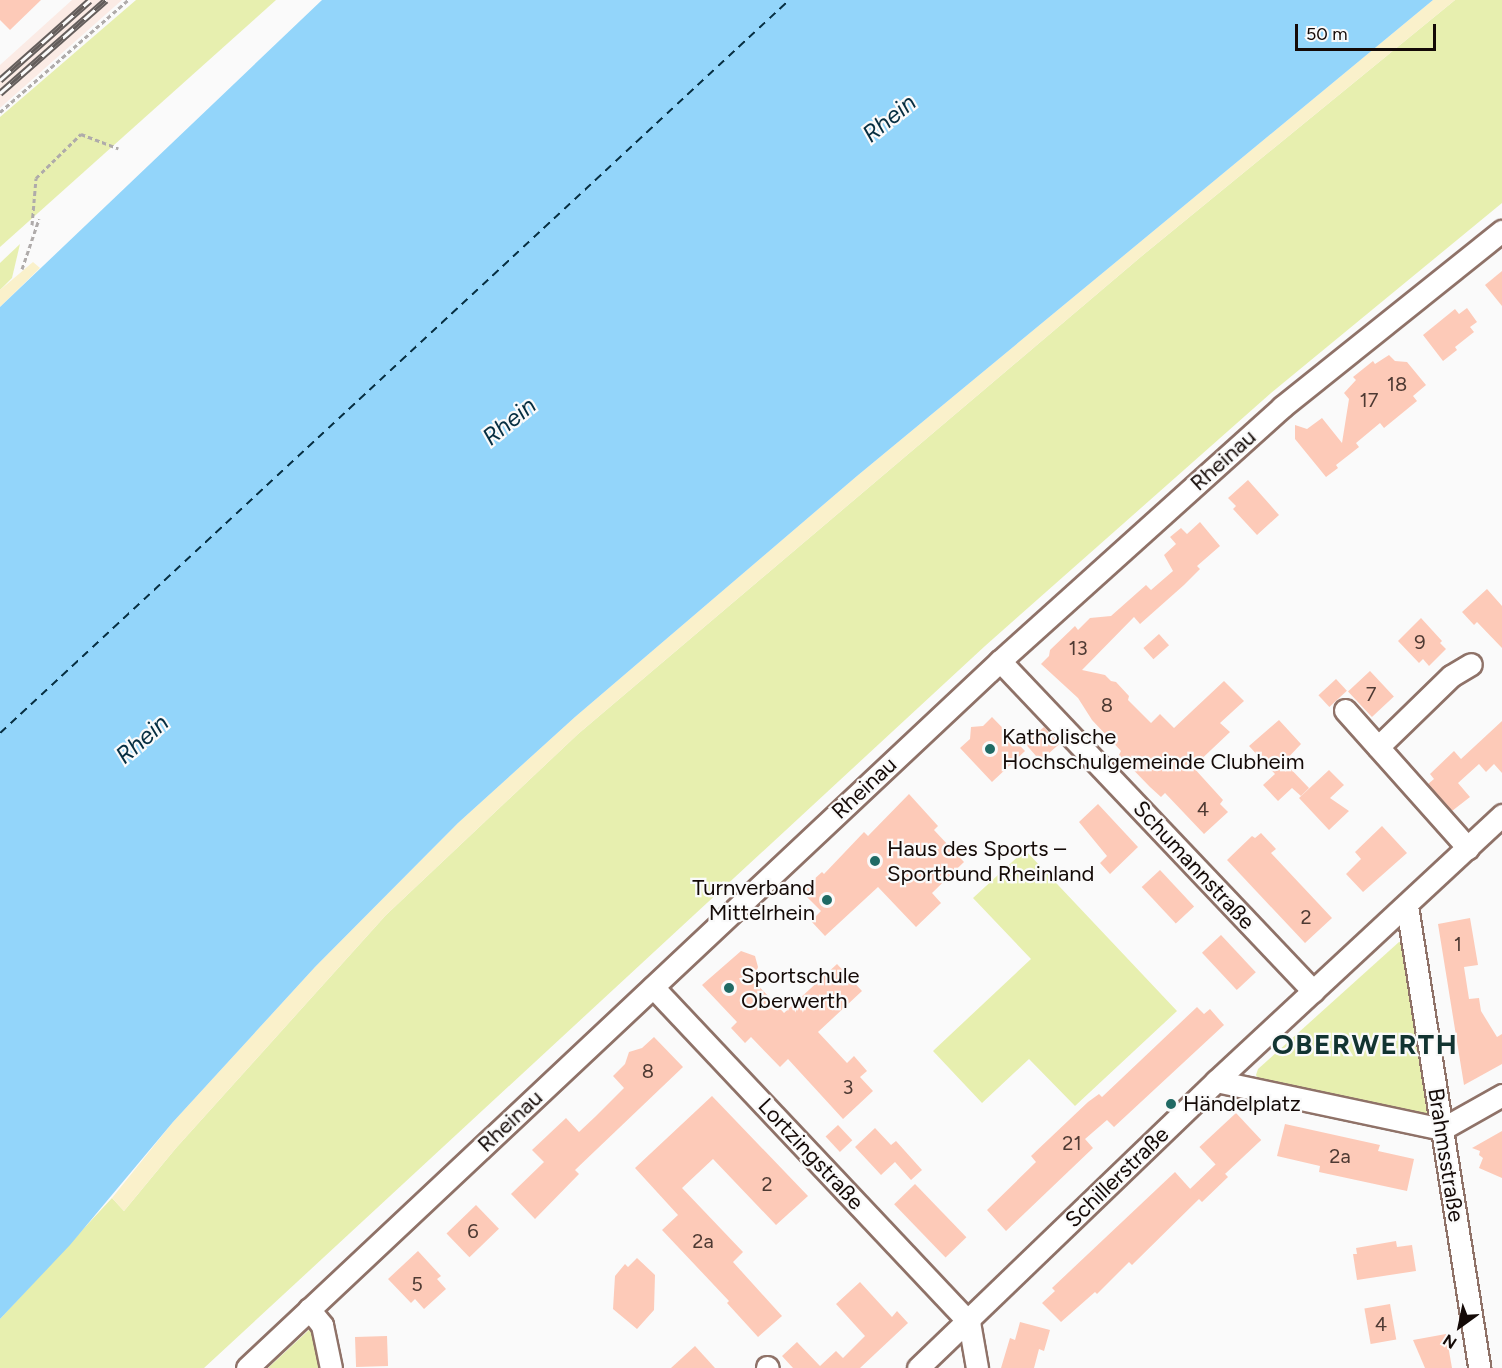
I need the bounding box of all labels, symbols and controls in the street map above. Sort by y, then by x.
scale bar [1298,12,1439,50]
text: 50 m [1306,23,1348,45]
water label: Rhein [856,88,922,148]
house number: 18 [1387,372,1407,396]
house number: 17 [1360,388,1378,412]
water label: Rhein [476,391,542,451]
street label: Rheinau [1185,424,1261,496]
house number: 9 [1414,630,1426,654]
house number: 13 [1068,636,1088,660]
house number: 7 [1366,682,1376,706]
house number: 8 [1101,693,1113,717]
water label: Rhein [110,708,174,770]
place label: Katholische Hochschulgemeinde Clubheim [1002,723,1304,774]
marker: Katholische Hochschulgemeinde Clubheim [983,742,997,756]
street label: Rheinau [826,751,902,825]
street label: Schumannstraße [1128,795,1260,935]
house number: 4 [1197,797,1209,821]
place label: Haus des Sports – Sportbund Rheinland [887,835,1094,886]
marker: Haus des Sports – Sportbund Rheinland [868,854,882,868]
place label: Turnverband Mittelrhein [692,874,815,926]
marker: Turnverband Mittelrhein [820,893,834,907]
house number: 2 [1300,905,1312,929]
house number: 1 [1454,932,1462,956]
place label: Sportschule Oberwerth [741,962,860,1014]
marker: Sportschule Oberwerth [722,981,736,995]
district label: OBERWERTH [1272,1027,1458,1061]
house number: 8 [642,1059,654,1083]
house number: 3 [843,1075,853,1099]
street label: Rheinau [472,1084,548,1158]
street label: Brahmsstraße [1422,1086,1470,1224]
place label: Händelplatz [1183,1091,1301,1117]
street label: Lortzingstraße [753,1093,869,1215]
marker: Händelplatz [1164,1097,1178,1111]
street label: Schillerstraße [1060,1121,1174,1233]
house number: 21 [1062,1131,1082,1155]
house number: 2a [1329,1144,1351,1168]
house number: 2 [761,1172,773,1196]
house number: 6 [467,1219,479,1243]
house number: 2a [692,1229,714,1253]
house number: 5 [411,1272,423,1296]
north arrow [1430,1296,1490,1356]
house number: 4 [1375,1312,1387,1336]
text: N [1440,1330,1460,1353]

